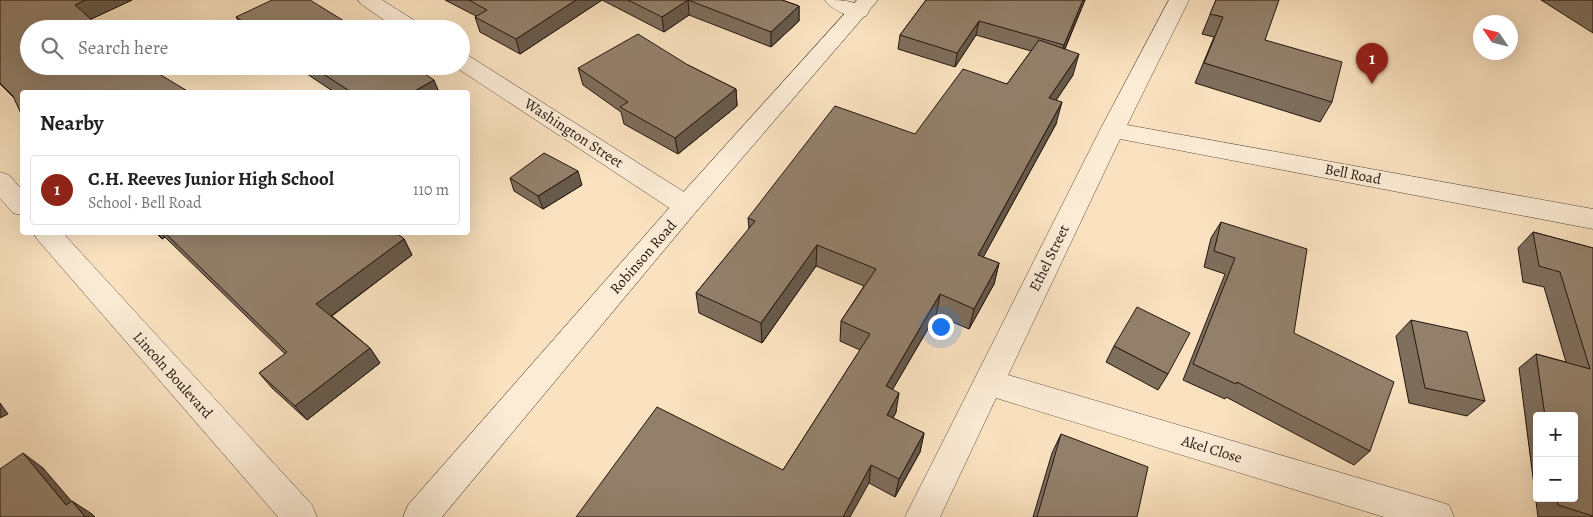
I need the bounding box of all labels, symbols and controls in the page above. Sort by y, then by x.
north arrow [1473,15,1518,60]
search box [20,20,470,75]
icon: search [38,34,66,62]
text: Search here [78,35,168,61]
pin: 1 [1356,43,1388,84]
street label: Washington Street [520,93,627,173]
text: Nearby [40,109,103,137]
street label: Bell Road [1323,159,1384,189]
text: C.H. Reeves Junior High School [88,166,334,192]
text: 1 [54,179,60,201]
text: 110 m [413,179,449,201]
text: School · Bell Road [88,192,202,214]
street label: Robinson Road [605,215,681,298]
street label: Ethel Street [1024,221,1074,295]
your location [928,314,954,340]
street label: Lincoln Boulevard [129,327,218,423]
map controls [1533,412,1578,502]
button: + [1533,412,1578,457]
street label: Akel Close [1178,430,1245,468]
button: − [1533,457,1578,502]

